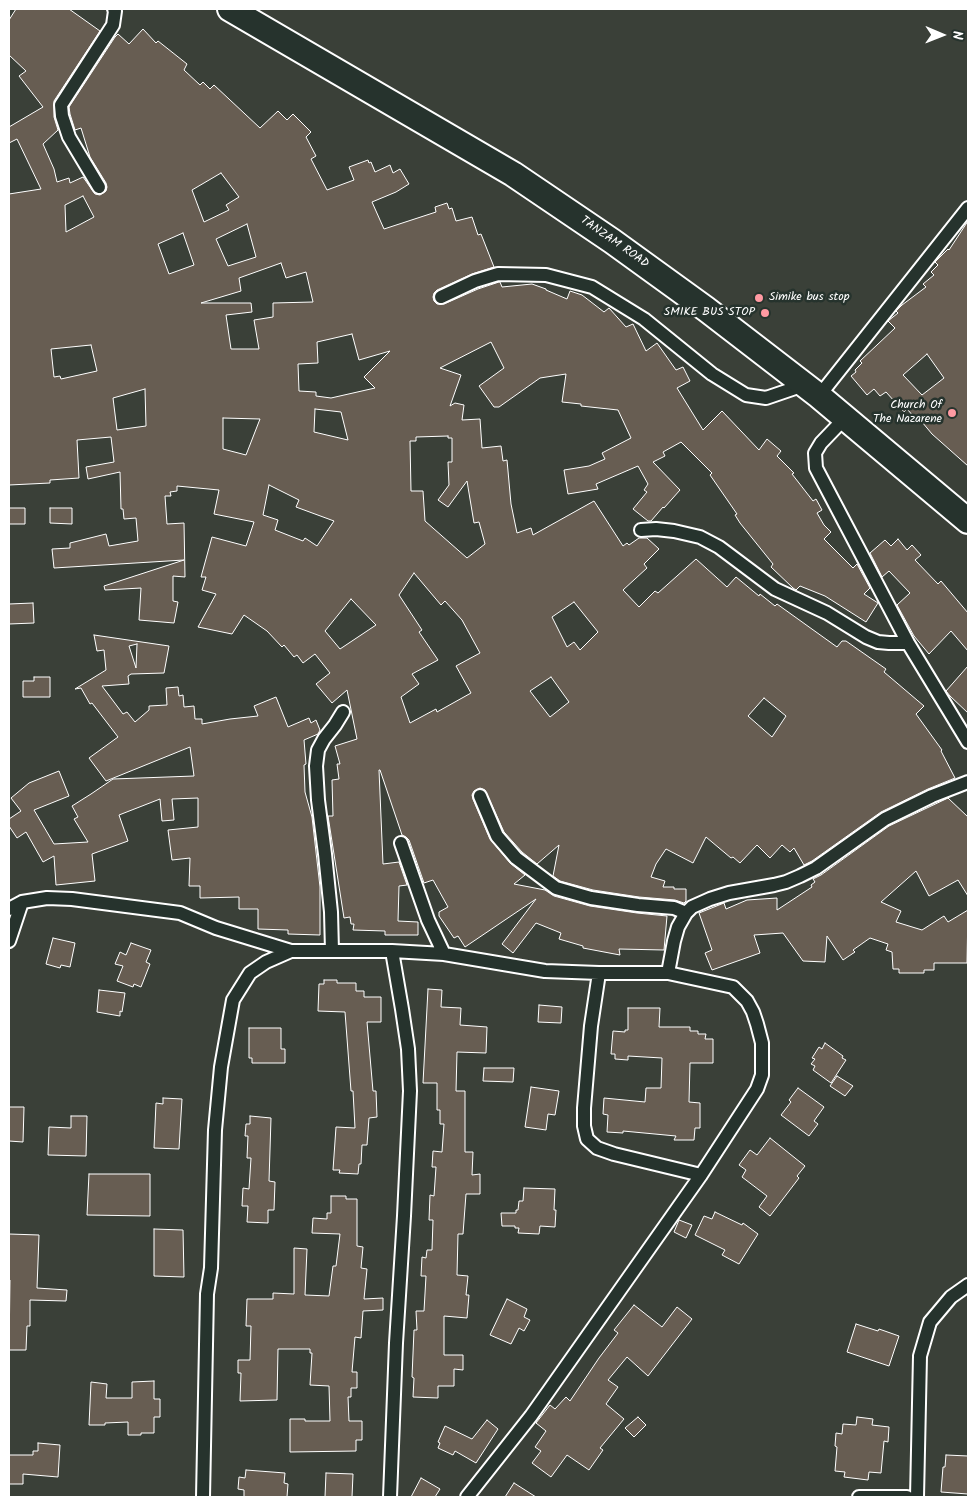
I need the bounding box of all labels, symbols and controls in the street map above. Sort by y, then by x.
north arrow [917,10,967,60]
text: N [946,31,968,40]
street label: TANZAM ROAD [577,214,651,272]
place label: Simike bus stop [769,291,849,305]
marker: Simike bus stop [753,292,765,304]
place label: SMIKE BUS STOP [664,306,755,320]
marker: SMIKE BUS STOP [759,307,771,319]
place label: Church Of The Nazarene [873,399,942,427]
marker: Church Of The Nazarene [946,407,958,419]

